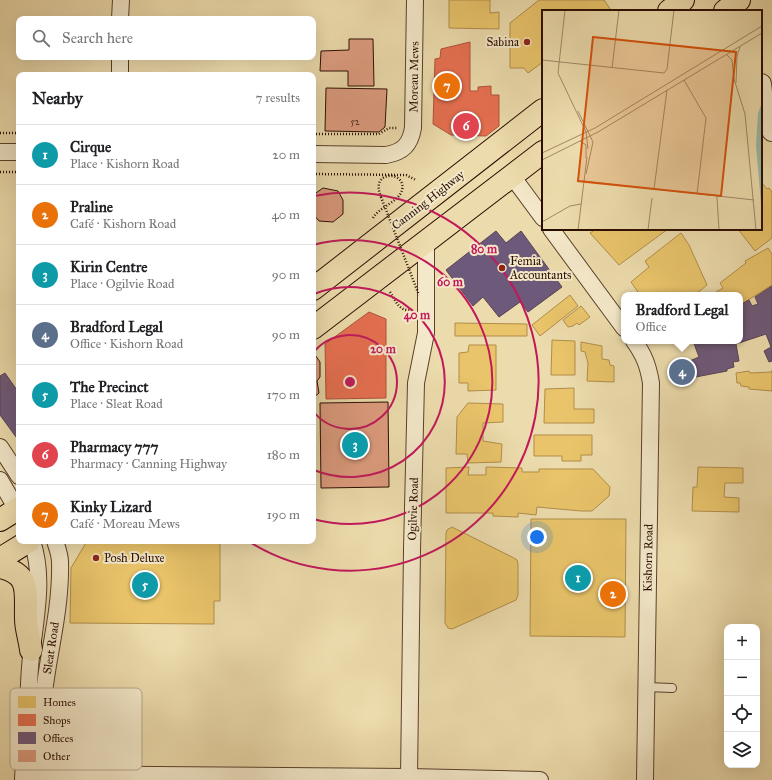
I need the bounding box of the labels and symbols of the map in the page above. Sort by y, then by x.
inset map [542,10,762,230]
place label: Sabina [486,35,520,49]
marker: Sabina [522,37,532,47]
street label: Moreau Mews [406,41,422,113]
pin: 7 [434,71,460,101]
pin: 6 [453,111,479,141]
house number: 52 [350,116,360,128]
street label: Canning Highway [389,167,468,234]
text: 80 m [471,242,498,256]
place label: Femia Accountants [509,254,572,282]
marker: Femia Accountants [497,263,507,273]
text: 60 m [437,275,464,289]
text: 40 m [404,308,431,323]
text: 20 m [370,342,397,356]
pin: 4 [669,357,695,387]
centre of rings [343,375,357,389]
pin: 3 [342,430,368,460]
street label: Ogilvie Road [405,477,422,541]
street label: Kishorn Road [640,524,656,592]
your location [527,527,547,547]
place label: Posh Deluxe [104,551,165,565]
marker: Posh Deluxe [91,553,101,563]
pin: 1 [565,563,591,593]
pin: 5 [132,570,158,600]
pin: 2 [600,579,626,609]
street label: Sleat Road [40,621,62,675]
legend [10,688,142,770]
text: Homes [43,696,76,709]
text: Shops [43,714,71,727]
text: Offices [43,732,73,745]
text: Other [43,750,71,763]

